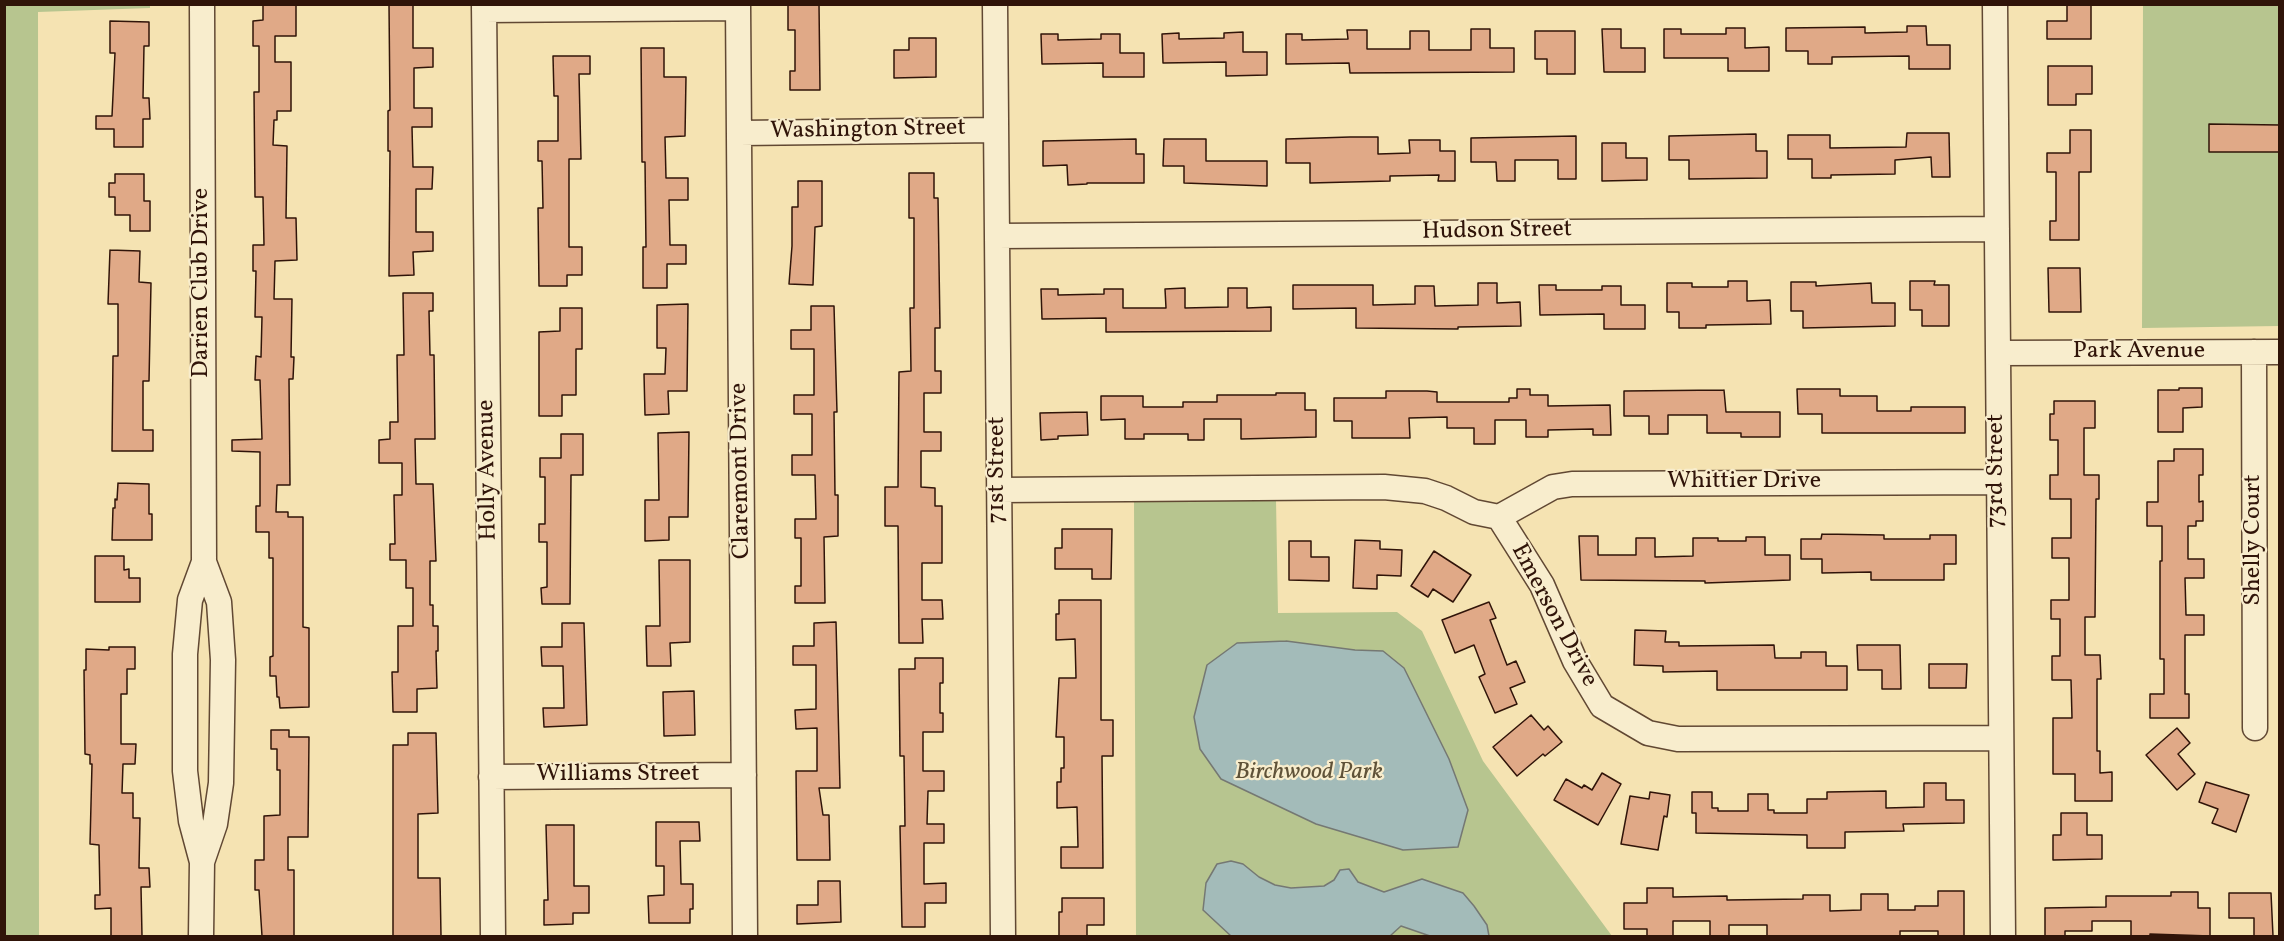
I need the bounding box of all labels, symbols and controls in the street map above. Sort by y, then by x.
street label: Washington Street [770,115,966,147]
street label: Darien Club Drive [189,188,217,378]
street label: Hudson Street [1422,216,1572,248]
street label: Park Avenue [2073,339,2205,367]
street label: Claremont Drive [726,383,758,559]
street label: Holly Avenue [473,399,505,541]
street label: 73rd Street [1984,414,2012,528]
street label: 71st Street [985,416,1013,524]
street label: Whittier Drive [1667,469,1821,497]
street label: Shelly Court [2241,474,2269,606]
street label: Emerson Drive [1503,540,1603,692]
park label: Birchwood Park [1235,760,1383,788]
street label: Williams Street [536,762,700,790]

